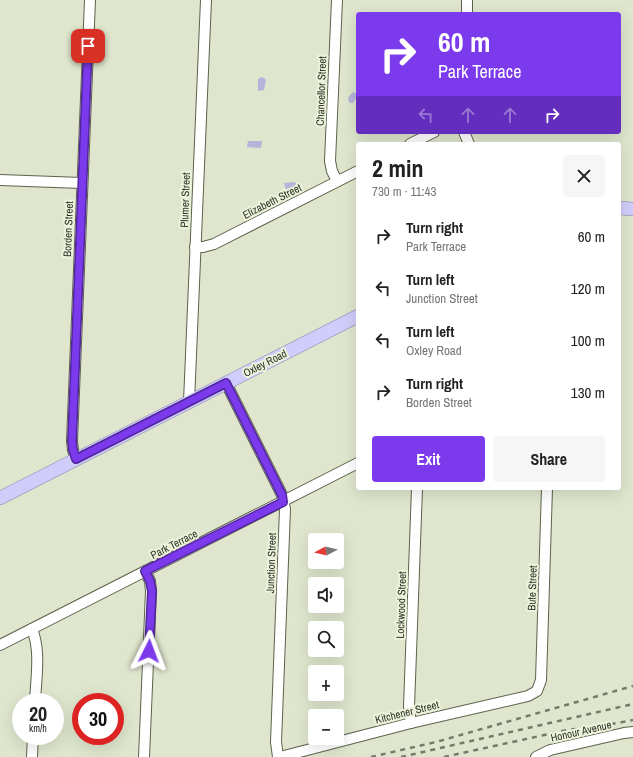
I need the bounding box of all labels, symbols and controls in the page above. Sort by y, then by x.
text: 60 m [438,23,490,61]
icon: right [372,28,424,80]
pin [71,29,105,63]
icon: arrive [77,35,99,57]
street label: Chancellor Street [313,55,329,126]
text: Park Terrace [438,59,521,84]
icon: left [415,104,437,126]
icon: ahead [457,104,479,126]
icon: ahead [499,104,521,126]
icon: right [541,104,563,126]
text: 2 min [372,152,423,184]
button: close [563,155,605,197]
street label: Plumer Street [177,172,193,228]
street label: Elizabeth Street [240,180,304,222]
text: 730 m · 11:43 [372,183,436,200]
street label: Borden Street [60,200,76,257]
text: Turn right [406,217,463,238]
icon: right [372,225,394,247]
text: 60 m [578,226,605,247]
text: Park Terrace [406,238,466,255]
text: Turn left [406,269,454,290]
icon: left [372,277,394,299]
text: 120 m [571,278,605,299]
text: Junction Street [406,290,478,307]
text: Turn left [406,321,454,342]
icon: left [372,329,394,351]
text: 100 m [571,330,605,351]
text: Oxley Road [406,342,462,359]
street label: Oxley Road [241,346,289,380]
text: Turn right [406,373,463,394]
icon: right [372,381,394,403]
text: 130 m [571,382,605,403]
text: Borden Street [406,394,472,411]
button: Exit [372,436,485,482]
button: Share [493,436,605,482]
street label: Park Terrace [148,526,200,562]
street label: Junction Street [263,532,279,594]
north arrow [308,533,344,569]
map controls [308,533,344,745]
street label: Bute Street [524,565,540,611]
street label: Lockwood Street [393,571,409,639]
button: sound [308,577,344,613]
button: search [308,621,344,657]
position arrow [128,630,170,672]
button: + [308,665,344,701]
speed limit sign: 30 [72,693,124,745]
street label: Kitchener Street [374,697,441,727]
text: 20 [29,700,47,727]
button: − [308,709,344,745]
street label: Honour Avenue [549,717,613,745]
text: km/h [29,722,47,735]

